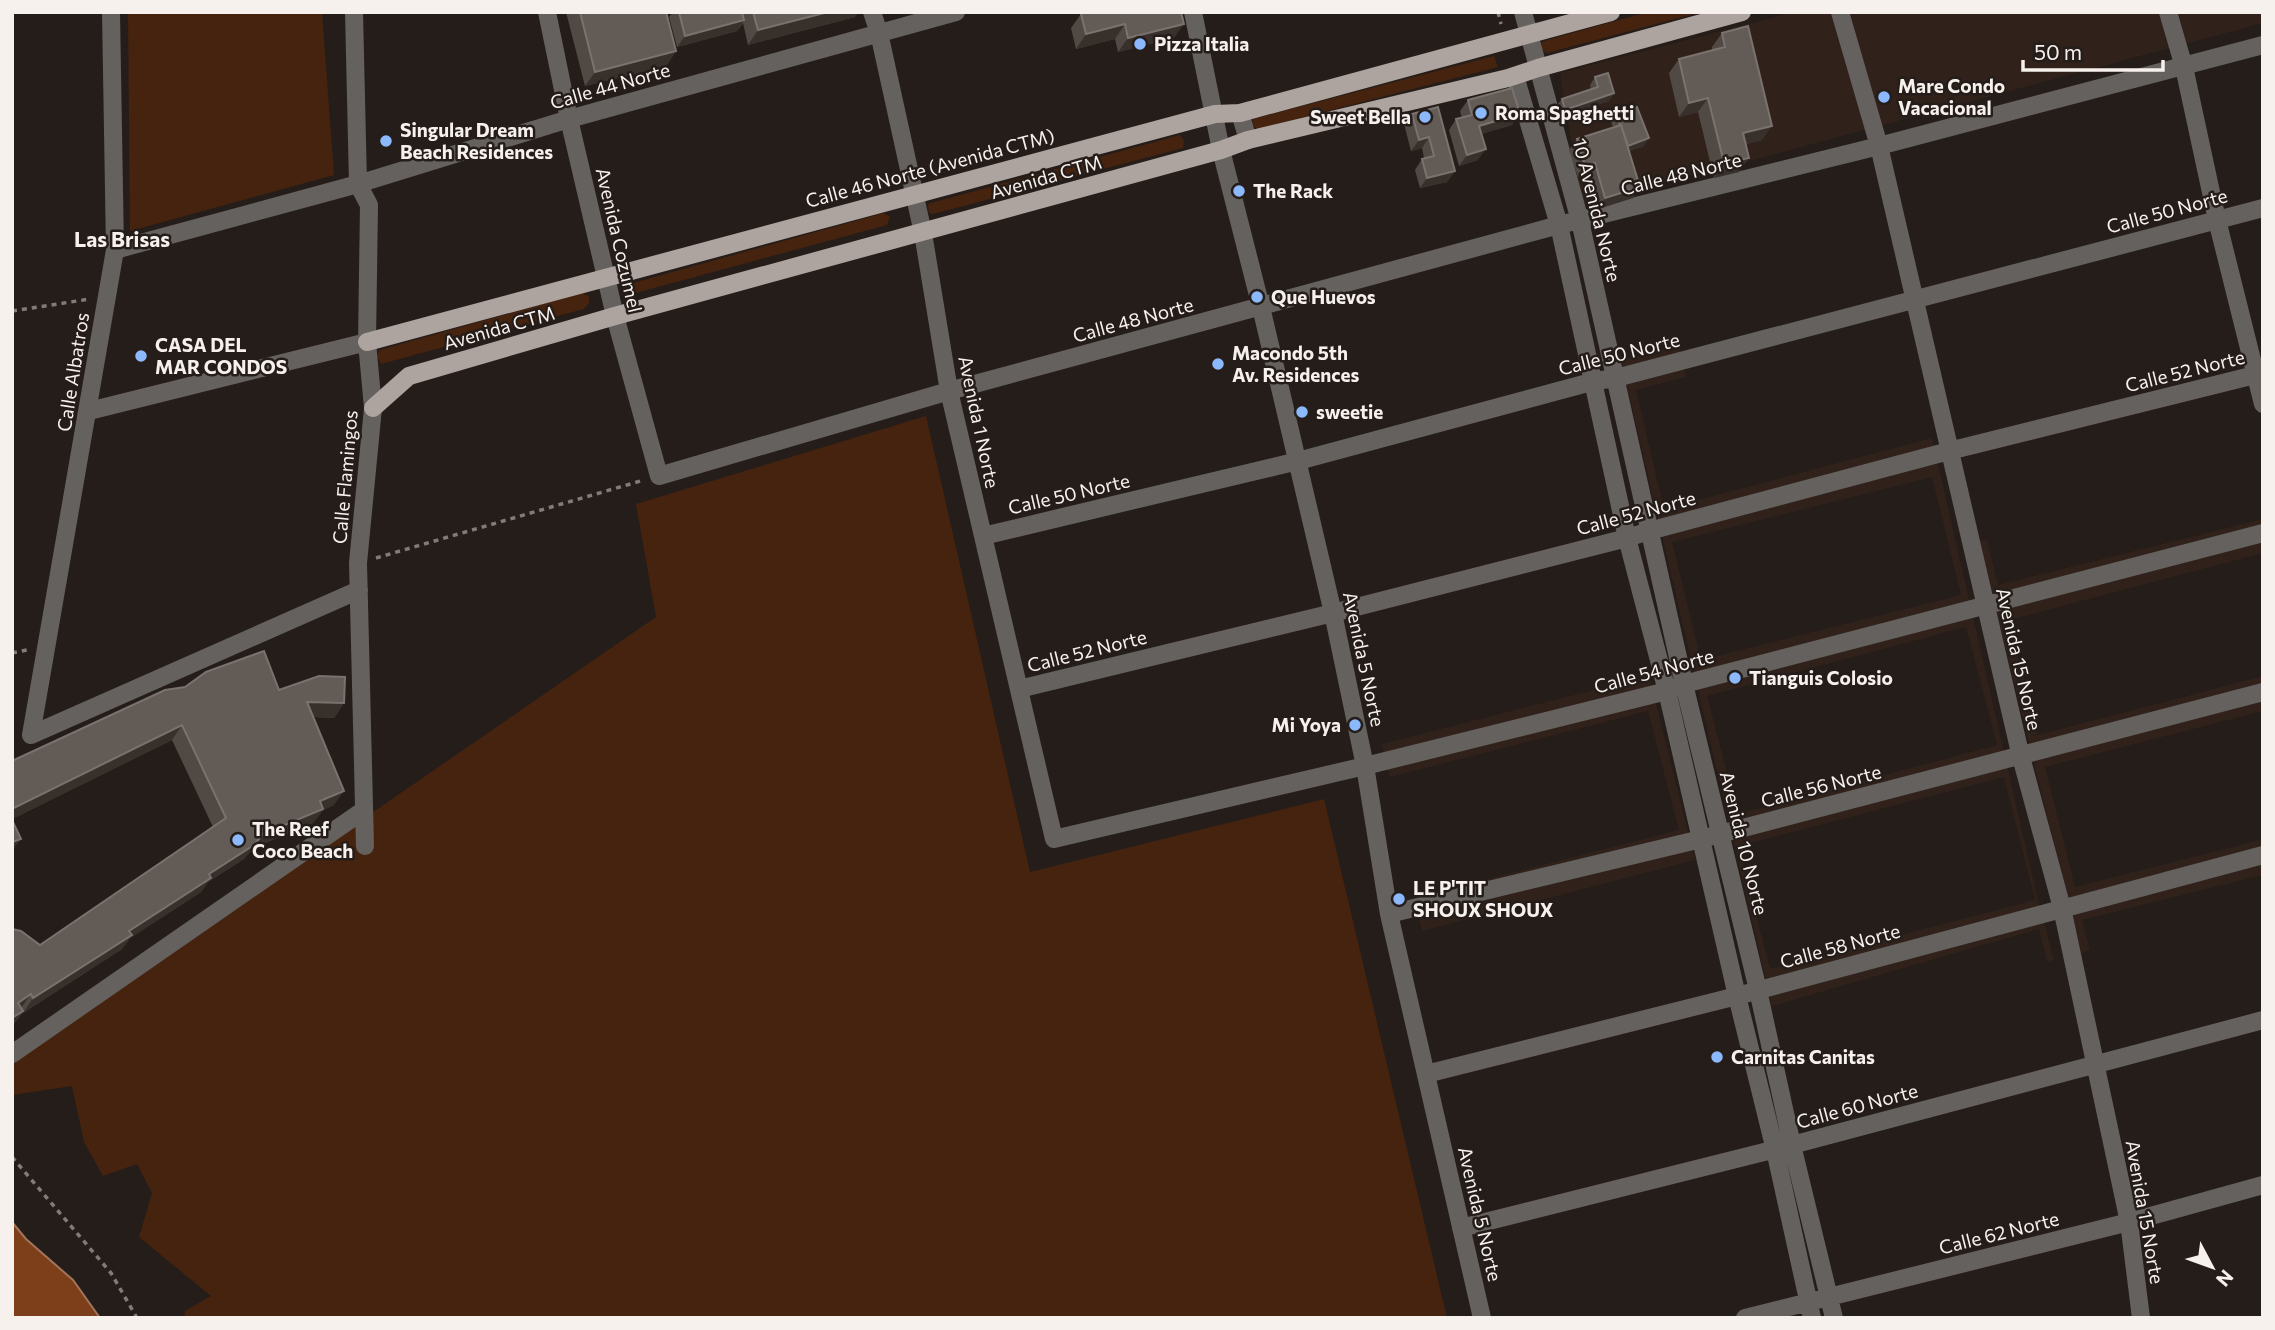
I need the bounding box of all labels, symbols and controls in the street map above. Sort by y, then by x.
scale bar [2023,28,2163,72]
place label: Pizza Italia [1154,32,1249,55]
marker: Pizza Italia [1132,36,1148,52]
text: 50 m [2034,39,2082,64]
street label: Calle 44 Norte [547,57,672,114]
place label: Mare Condo Vacacional [1898,74,2005,119]
marker: Mare Condo Vacacional [1876,89,1892,105]
place label: Roma Spaghetti [1495,101,1634,124]
place label: Sweet Bella [1310,105,1411,128]
marker: Roma Spaghetti [1473,105,1489,121]
marker: Sweet Bella [1417,109,1433,125]
place label: Singular Dream Beach Residences [400,118,553,163]
street label: Calle 46 Norte (Avenida CTM) [803,124,1057,212]
marker: Singular Dream Beach Residences [378,133,394,149]
street label: 10 Avenida Norte [1569,136,1626,284]
street label: Calle 48 Norte [1618,147,1744,200]
street label: Avenida CTM [988,150,1104,204]
street label: Avenida Cozumel [592,165,647,315]
place label: The Rack [1253,179,1333,202]
marker: The Rack [1231,183,1247,199]
street label: Calle 50 Norte [2104,183,2230,238]
district label: Las Brisas [74,226,170,251]
place label: Que Huevos [1271,285,1376,308]
marker: Que Huevos [1249,289,1265,305]
street label: Calle 48 Norte [1070,292,1196,347]
street label: Avenida CTM [440,301,557,354]
street label: Calle Albatros [52,311,93,433]
street label: Calle 50 Norte [1556,327,1682,380]
place label: CASA DEL MAR CONDOS [155,333,287,378]
place label: Macondo 5th Av. Residences [1232,341,1360,386]
street label: Calle 52 Norte [2123,345,2247,396]
marker: CASA DEL MAR CONDOS [133,348,149,364]
street label: Avenida 1 Norte [954,354,1005,490]
marker: Macondo 5th Av. Residences [1210,356,1226,372]
place label: sweetie [1316,400,1383,423]
marker: sweetie [1294,404,1310,420]
street label: Calle Flamingos [327,409,362,545]
street label: Calle 50 Norte [1006,468,1132,519]
street label: Calle 52 Norte [1574,486,1698,539]
street label: Avenida 15 Norte [1992,585,2047,732]
street label: Avenida 5 Norte [1339,589,1390,729]
street label: Calle 52 Norte [1025,625,1149,676]
street label: Calle 54 Norte [1591,643,1716,698]
place label: Tianguis Colosio [1749,666,1893,689]
marker: Tianguis Colosio [1727,670,1743,686]
place label: Mi Yoya [1271,713,1341,736]
marker: Mi Yoya [1347,717,1363,733]
street label: Calle 56 Norte [1758,759,1883,812]
street label: Avenida 10 Norte [1716,769,1773,917]
place label: The Reef Coco Beach [252,817,353,862]
marker: The Reef Coco Beach [230,832,246,848]
place label: LE P'TIT SHOUX SHOUX [1413,876,1554,921]
marker: LE P'TIT SHOUX SHOUX [1391,891,1407,907]
street label: Calle 58 Norte [1777,918,1902,973]
place label: Carnitas Canitas [1731,1045,1875,1068]
marker: Carnitas Canitas [1709,1049,1725,1065]
street label: Calle 60 Norte [1794,1078,1920,1133]
street label: Avenida 15 Norte [2122,1138,2169,1286]
street label: Avenida 5 Norte [1454,1144,1507,1284]
street label: Calle 62 Norte [1936,1206,2061,1259]
north arrow [2177,1232,2247,1302]
text: N [2212,1266,2239,1291]

